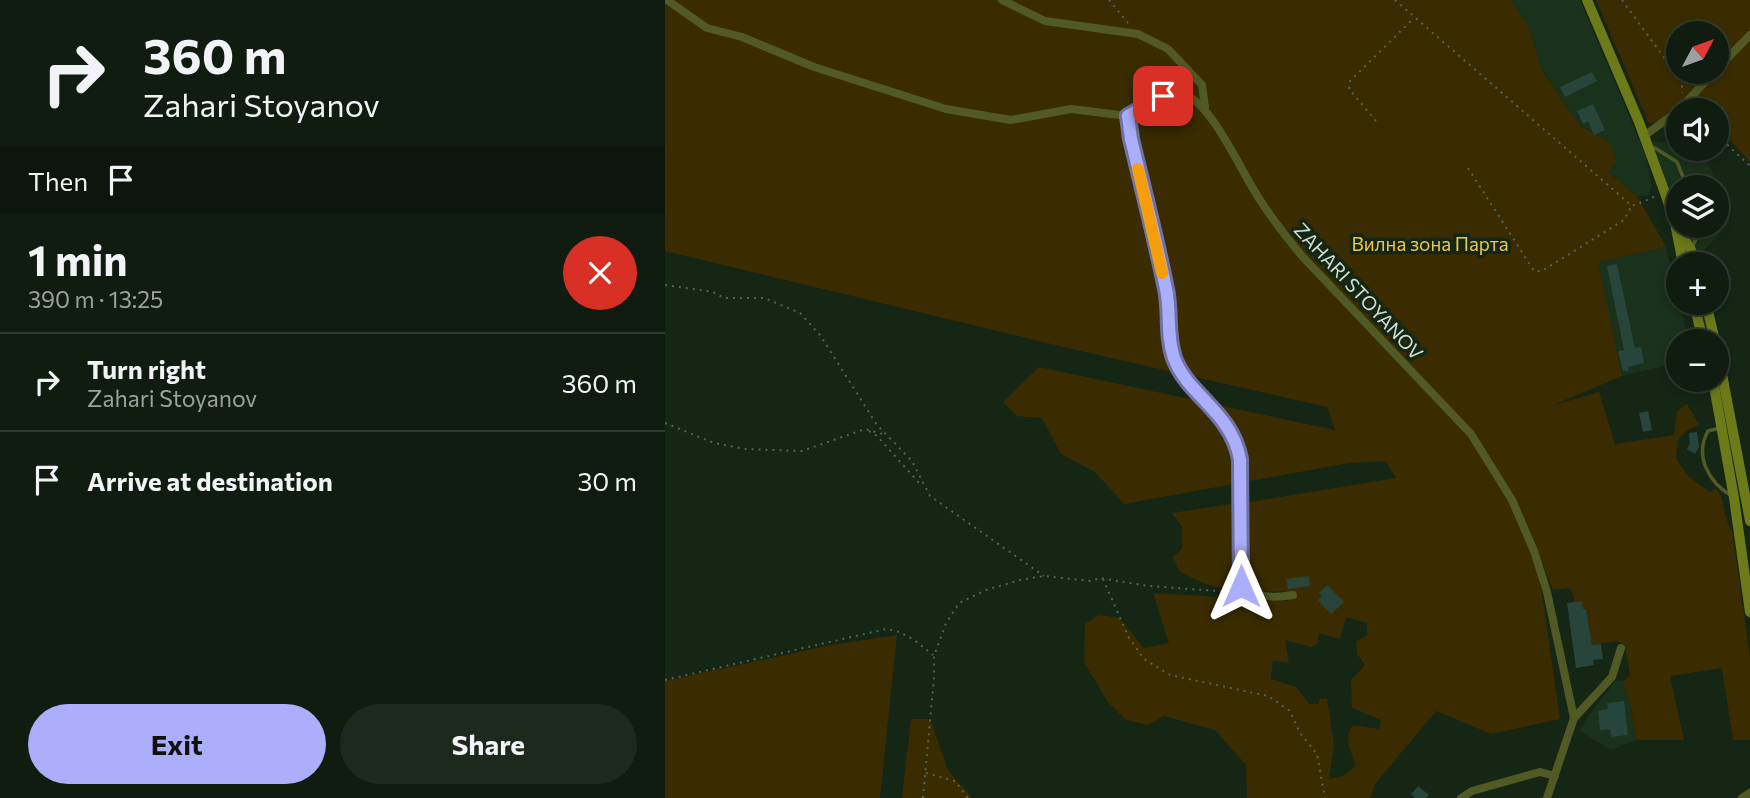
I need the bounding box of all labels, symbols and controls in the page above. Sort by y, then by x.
north arrow [1666,21,1729,84]
map controls [1666,21,1729,392]
text: 360 m [143,24,286,84]
icon: right [28,28,119,119]
pin [1133,66,1193,126]
icon: arrive [1144,77,1182,115]
text: Zahari Stoyanov [143,84,380,124]
button: sound [1666,98,1729,161]
icon: arrive [102,161,140,199]
text: Then [28,165,88,196]
button: layers [1666,175,1729,238]
street label: ZAHARI STOYANOV [1290,218,1428,364]
park label: Вилна зона Парта [1351,232,1509,255]
text: 1 min [28,233,128,285]
button: close [563,236,637,310]
button: + [1666,252,1729,315]
text: 390 m · 13:25 [28,285,163,313]
button: − [1666,329,1729,392]
text: Turn right [87,353,206,384]
icon: right [28,363,66,401]
text: 360 m [562,367,637,398]
text: Zahari Stoyanov [87,384,257,412]
icon: arrive [28,461,66,499]
text: Arrive at destination [87,465,333,496]
text: 30 m [578,465,637,496]
position arrow [1204,549,1278,623]
button: Exit [28,704,326,784]
button: Share [340,704,637,784]

